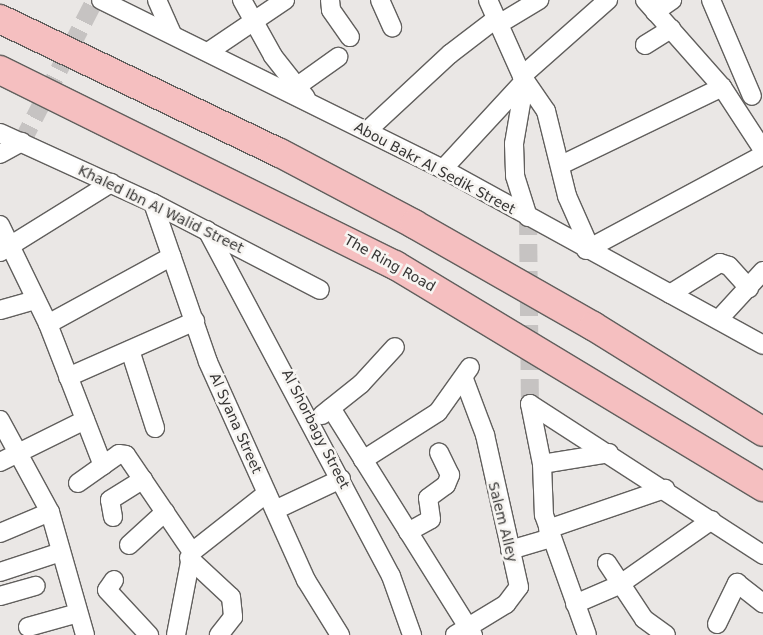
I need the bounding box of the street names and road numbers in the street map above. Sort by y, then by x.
street label: Abou Bakr Al Sedik Street [352,118,518,218]
street label: Khaled Ibn Al Walid Street [76,162,246,256]
street label: The Ring Road [342,231,438,295]
street label: Al Shorbagy Street [279,367,353,491]
street label: Al Syana Street [206,370,266,476]
street label: Salem Alley [485,480,521,564]

